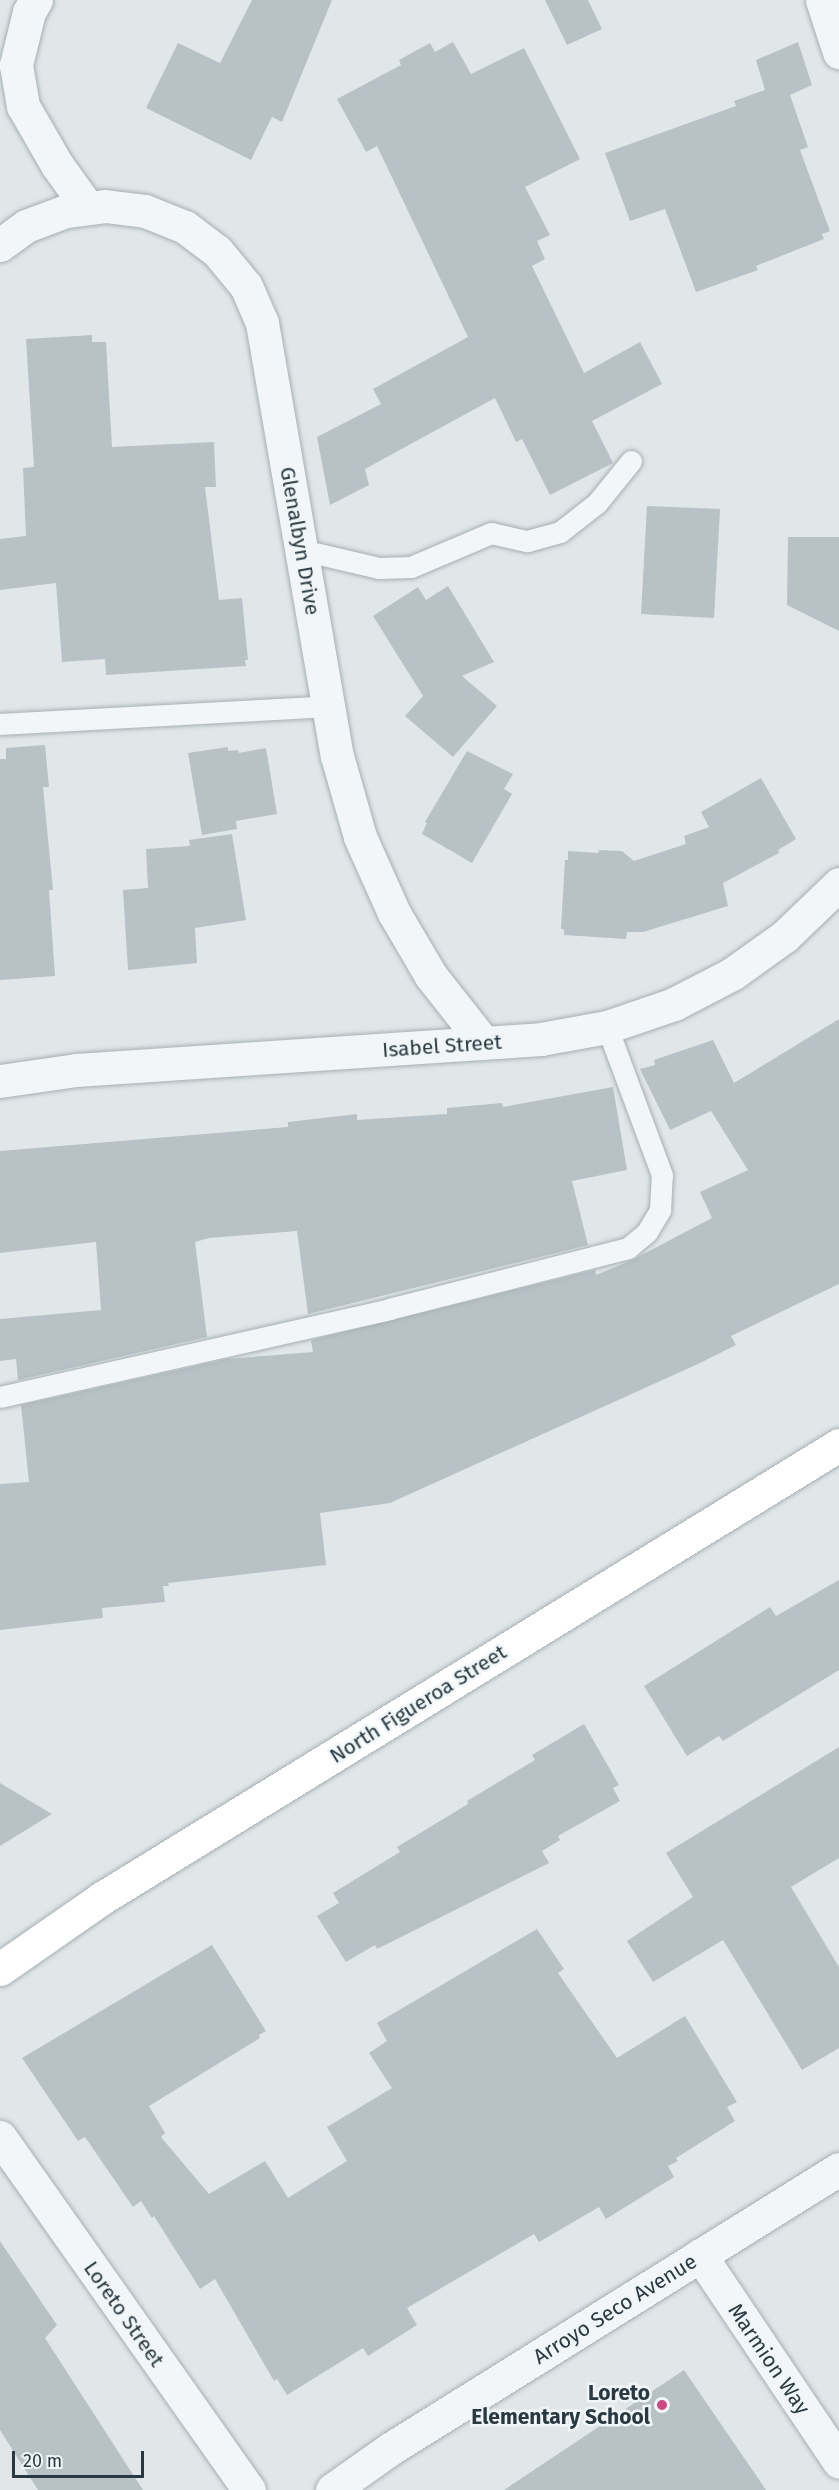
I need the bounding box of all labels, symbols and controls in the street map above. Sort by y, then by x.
street label: Glenalbyn Drive [275,465,325,617]
street label: Isabel Street [381,1029,503,1063]
street label: North Figueroa Street [325,1639,511,1769]
street label: Arroyo Seco Avenue [529,2249,701,2369]
street label: Loreto Street [78,2256,170,2372]
street label: Marmion Way [723,2299,815,2419]
place label: Loreto Elementary School [471,2380,650,2430]
marker: Loreto Elementary School [655,2398,669,2412]
scale bar [15,2439,147,2477]
text: 20 m [23,2450,62,2472]

